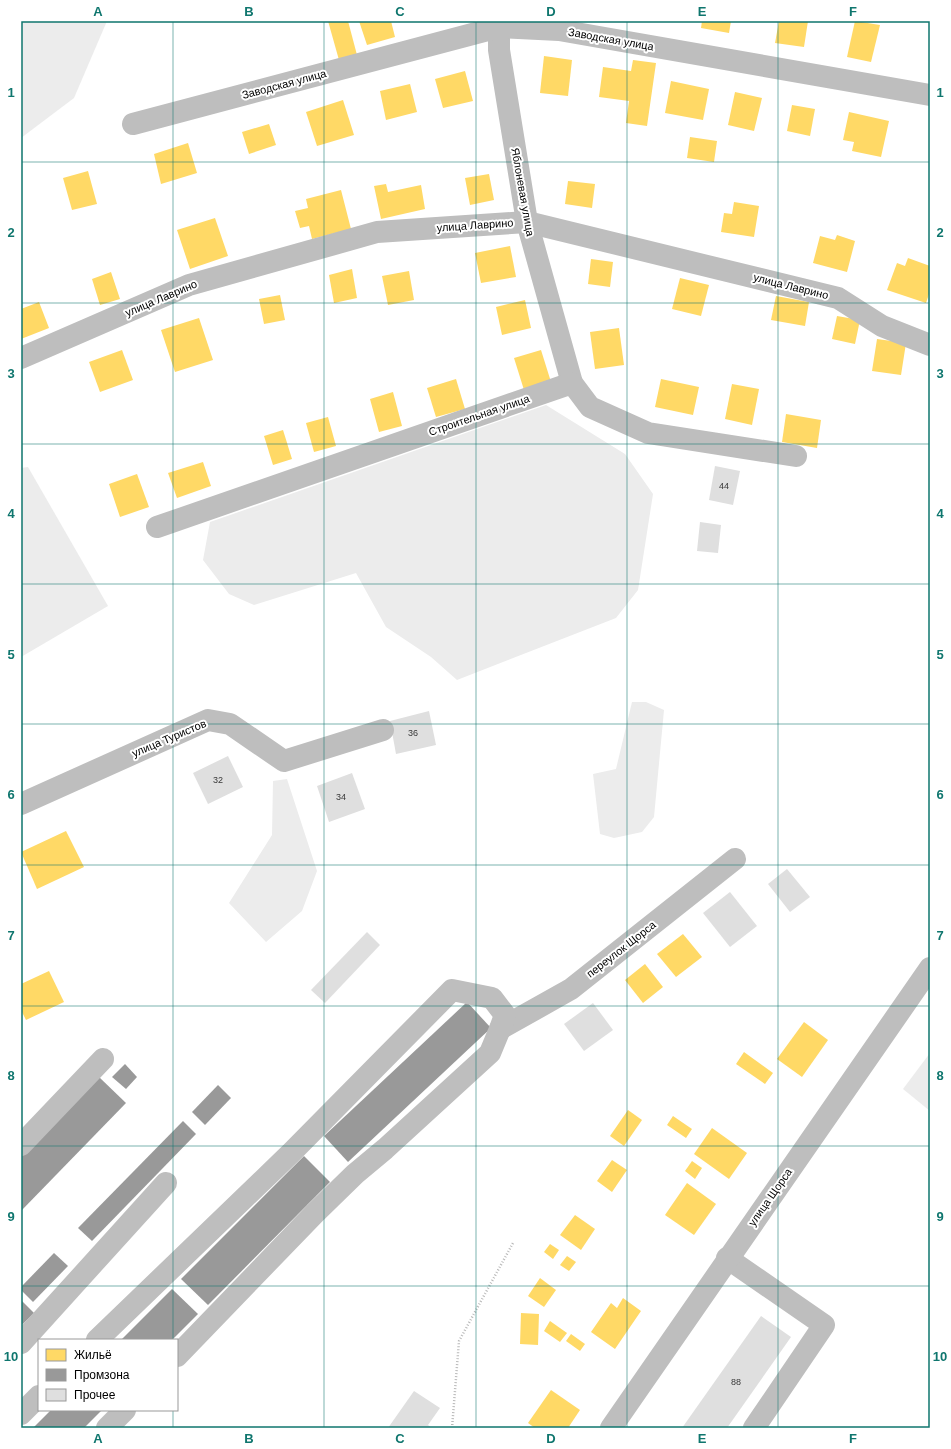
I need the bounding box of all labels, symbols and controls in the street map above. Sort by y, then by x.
text: A [93,4,103,19]
text: B [244,4,254,19]
text: C [395,4,405,19]
text: D [546,4,556,19]
text: E [698,4,707,19]
text: F [849,4,857,19]
street label: Заводская улица [567,26,656,53]
street label: Заводская улица [241,67,328,101]
text: 1 [7,85,15,100]
text: 1 [936,85,944,100]
street label: Яблоневая улица [509,147,537,238]
street label: улица Лаврино [436,216,514,234]
text: 2 [7,225,15,240]
text: 2 [936,225,944,240]
street label: улица Лаврино [752,271,830,301]
street label: улица Лаврино [123,277,199,319]
text: 3 [7,366,15,381]
text: 3 [936,366,944,381]
street label: Строительная улица [427,392,532,438]
house number: 44 [719,481,729,491]
text: 4 [7,506,15,521]
text: 4 [936,506,944,521]
text: 5 [7,647,15,662]
text: 5 [936,647,944,662]
street label: улица Туристов [130,717,208,759]
house number: 36 [408,728,418,738]
house number: 32 [213,775,223,785]
text: 6 [7,787,15,802]
text: 6 [936,787,944,802]
house number: 34 [336,792,346,802]
street label: переулок Щорса [584,918,659,980]
text: 7 [7,928,15,943]
text: 7 [936,928,944,943]
text: 8 [7,1068,15,1083]
text: 8 [936,1068,944,1083]
street label: улица Щорса [746,1165,795,1228]
text: 9 [7,1209,15,1224]
text: 9 [936,1209,944,1224]
legend [38,1339,178,1411]
text: Жильё [74,1348,112,1362]
text: 10 [4,1349,18,1364]
text: 10 [933,1349,947,1364]
text: Промзона [74,1368,130,1382]
house number: 88 [731,1377,741,1387]
text: Прочее [74,1388,116,1402]
text: A [93,1431,103,1446]
text: B [244,1431,254,1446]
text: C [395,1431,405,1446]
text: D [546,1431,556,1446]
text: E [698,1431,707,1446]
text: F [849,1431,857,1446]

